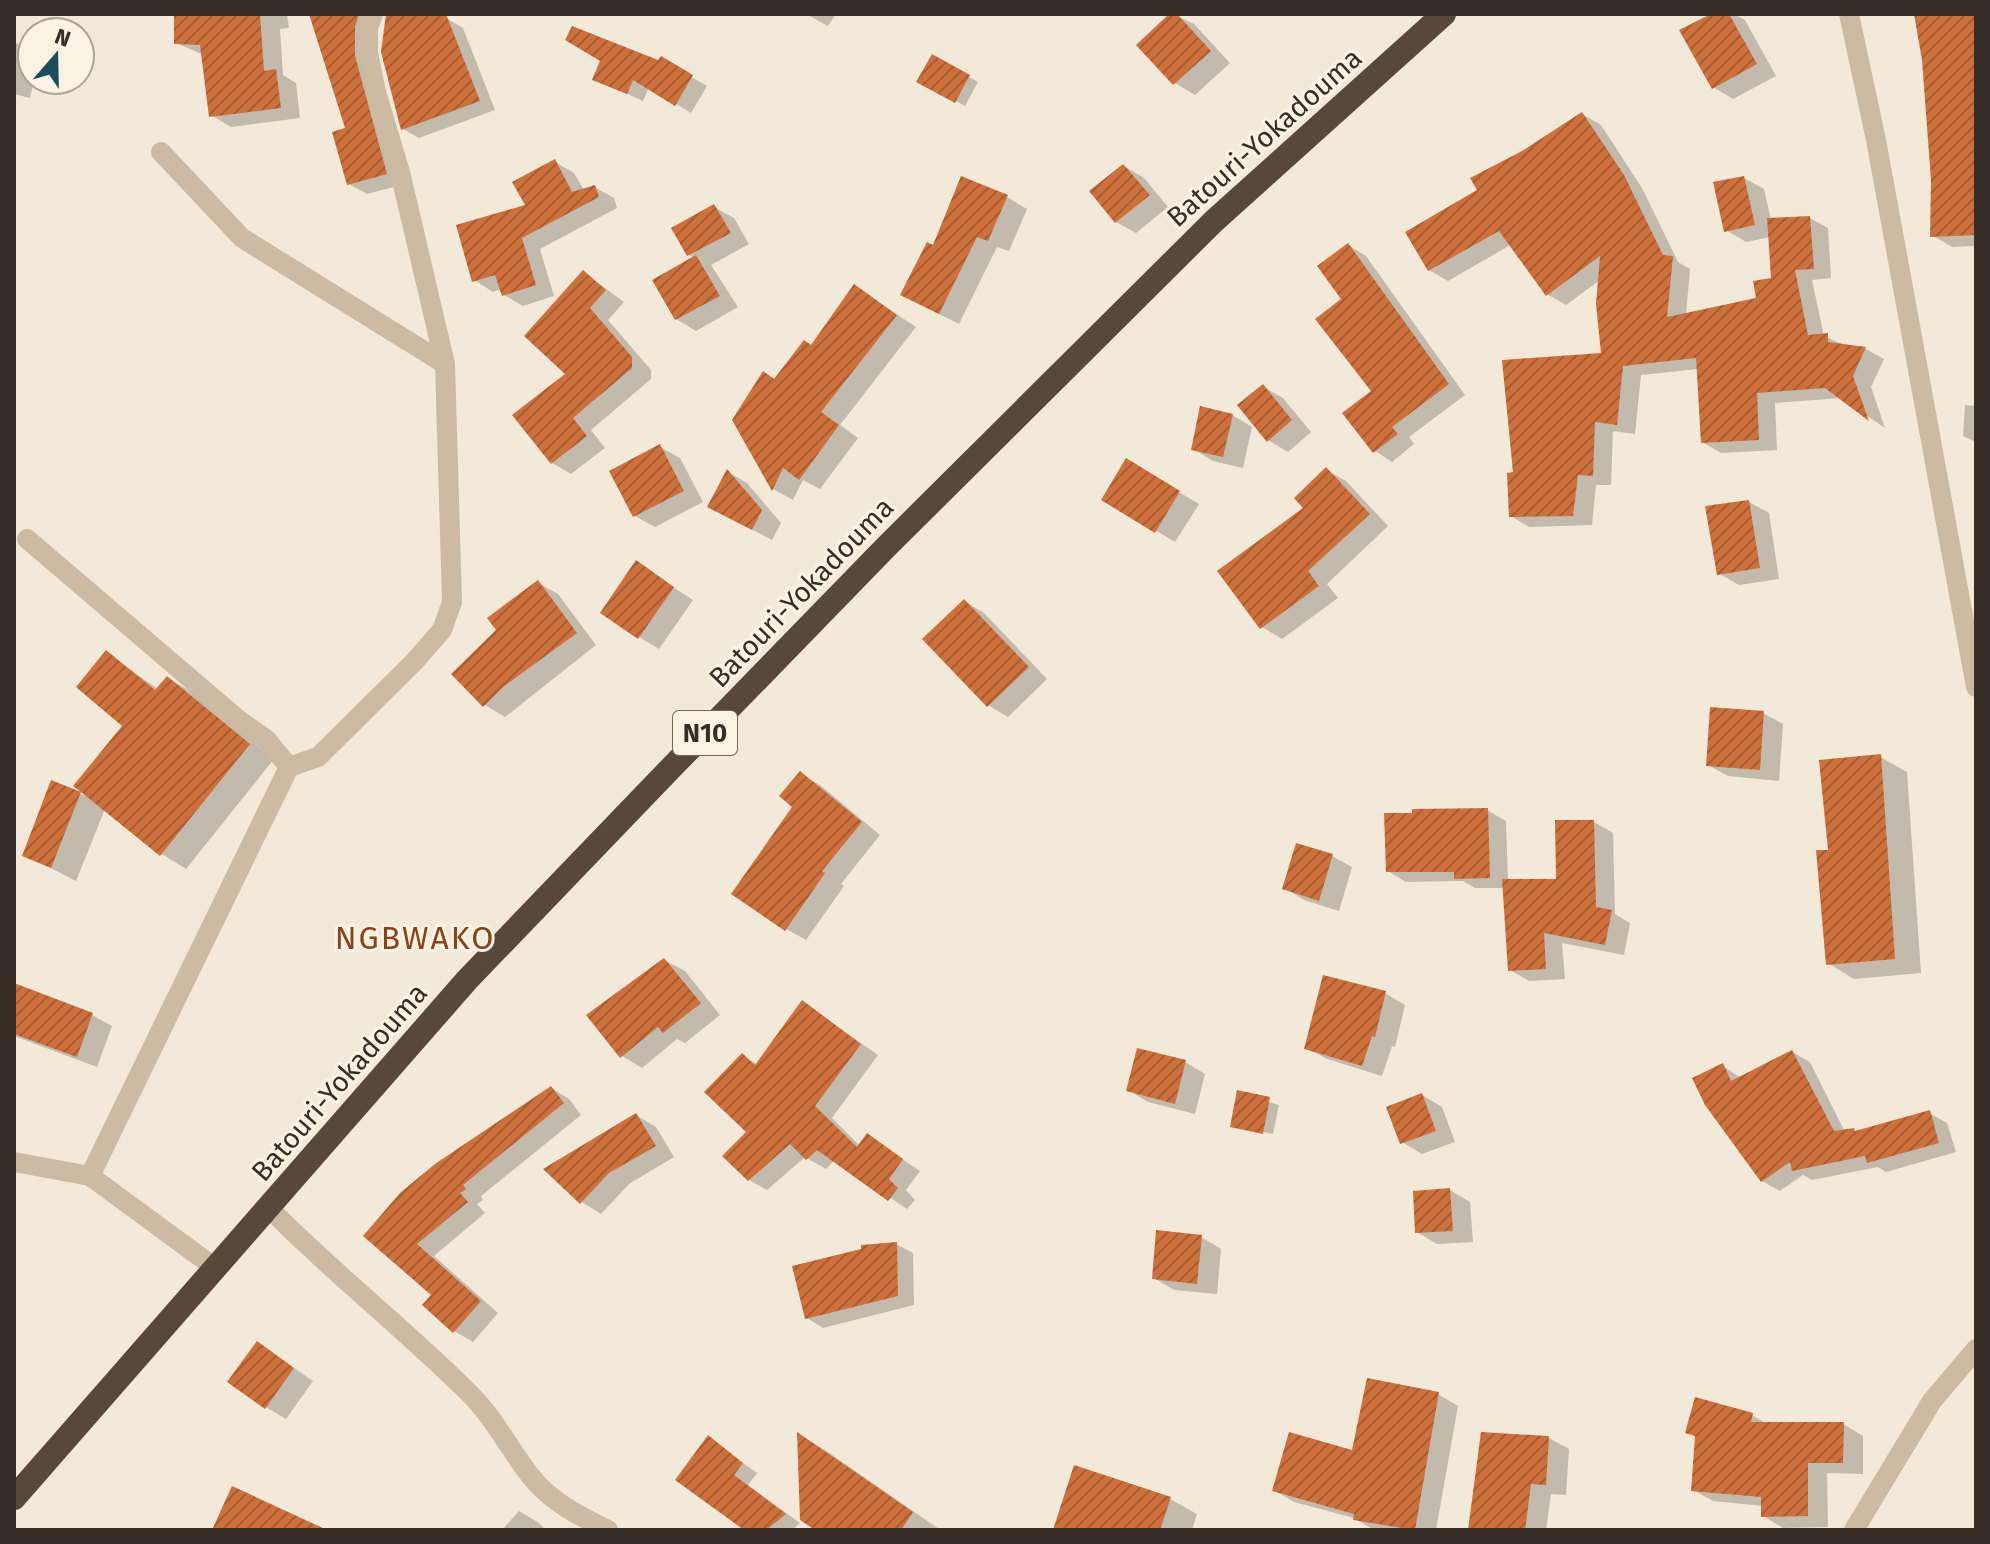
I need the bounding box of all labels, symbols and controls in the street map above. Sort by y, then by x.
north arrow [16,16,96,96]
text: N [51,22,74,53]
street label: Batouri-Yokadouma [1160,41,1369,234]
street label: Batouri-Yokadouma [702,491,900,694]
road number: N10 [673,711,737,755]
district label: NGBWAKO [335,919,495,957]
street label: Batouri-Yokadouma [245,977,434,1188]

